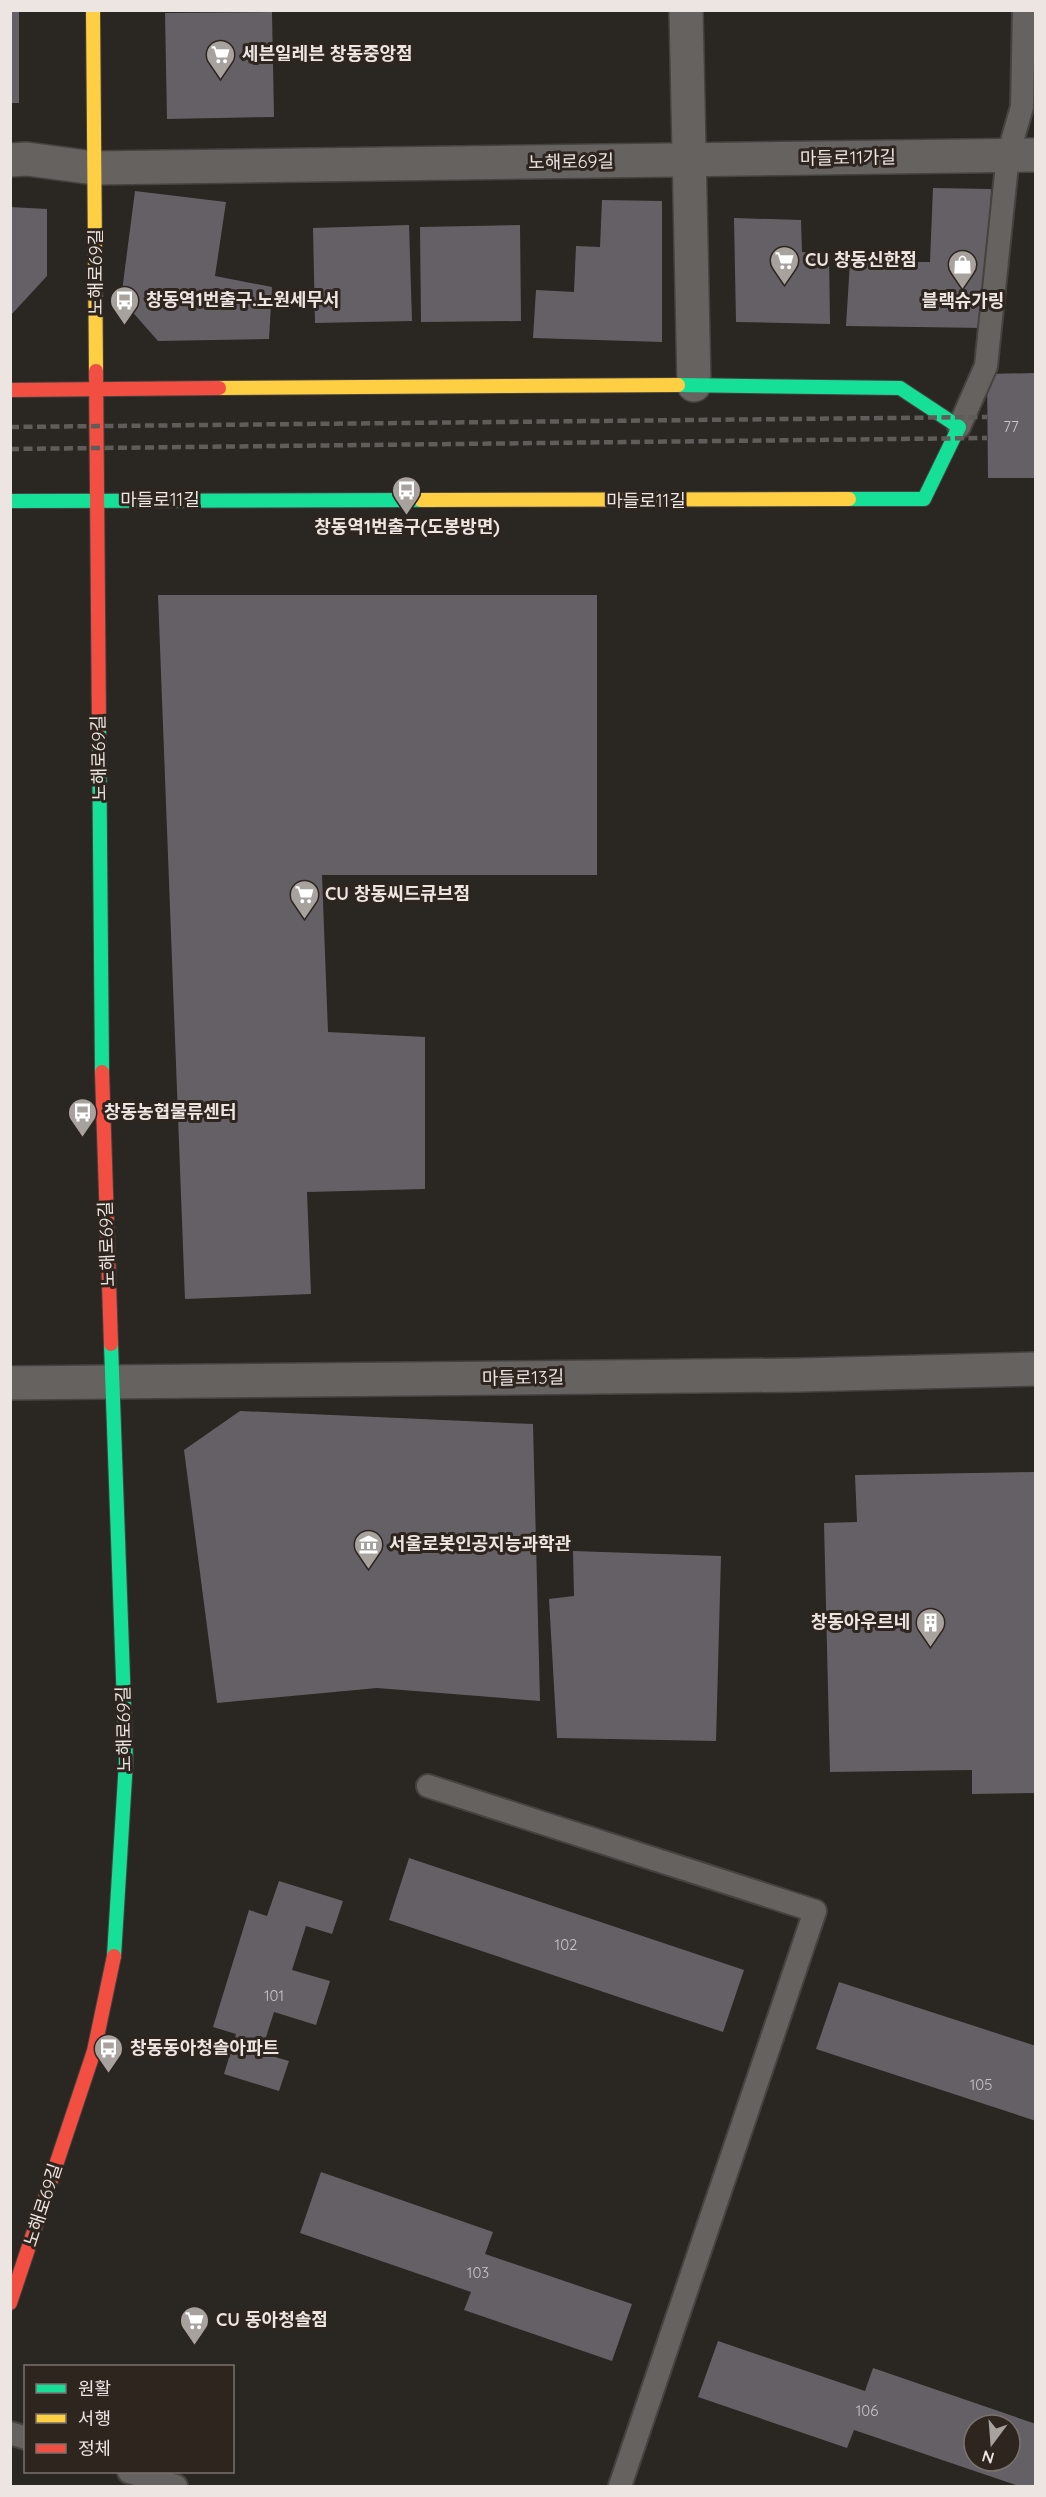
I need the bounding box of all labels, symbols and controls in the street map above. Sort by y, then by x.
supermarket icon: 세븐일레븐 창동중앙점 [205,38,237,80]
place label: 세븐일레븐 창동중앙점 [242,42,413,65]
street label: 마들로11가길 [800,145,896,170]
street label: 노해로69길 [528,149,614,174]
street label: 노해로69길 [84,229,107,315]
supermarket icon: CU 창동신한점 [768,244,800,286]
place label: CU 창동신한점 [805,248,917,271]
shop icon: 블랙슈가링 [947,248,979,290]
bus stop icon: 창동역1번출구.노원세무서 [109,284,141,326]
place label: 창동역1번출구.노원세무서 [146,288,340,311]
place label: 블랙슈가링 [922,289,1004,312]
house number: 77 [1003,417,1019,436]
bus stop icon: 창동역1번출구(도봉방면) [391,474,423,516]
street label: 마들로11길 [120,488,200,511]
street label: 마들로11길 [606,489,686,512]
place label: 창동역1번출구(도봉방면) [314,515,500,538]
street label: 노해로69길 [86,715,111,801]
supermarket icon: CU 창동씨드큐브점 [288,878,320,920]
place label: CU 창동씨드큐브점 [325,882,470,905]
bus stop icon: 창동농협물류센터 [67,1096,99,1138]
place label: 창동농협물류센터 [104,1100,236,1123]
street label: 노해로69길 [94,1201,119,1287]
street label: 마들로13길 [482,1365,564,1390]
museum icon: 서울로봇인공지능과학관 [352,1528,384,1570]
place label: 서울로봇인공지능과학관 [389,1532,572,1555]
building icon: 창동아우르네 [915,1606,947,1648]
place label: 창동아우르네 [811,1610,910,1633]
street label: 노해로69길 [111,1686,136,1772]
house number: 102 [555,1935,577,1954]
house number: 101 [264,1986,284,2005]
bus stop icon: 창동동아청솔아파트 [93,2032,125,2074]
place label: 창동동아청솔아파트 [130,2036,279,2059]
house number: 105 [970,2075,992,2094]
street label: 노해로69길 [18,2160,67,2249]
house number: 103 [467,2263,489,2282]
supermarket icon: CU 동아청솔점 [179,2304,211,2346]
place label: CU 동아청솔점 [216,2308,328,2331]
legend [24,2365,234,2473]
text: 원활 [78,2377,111,2400]
house number: 106 [856,2401,878,2420]
text: 서행 [78,2407,111,2430]
north arrow [962,2413,1022,2473]
text: 정체 [78,2437,111,2460]
text: N [979,2446,996,2469]

